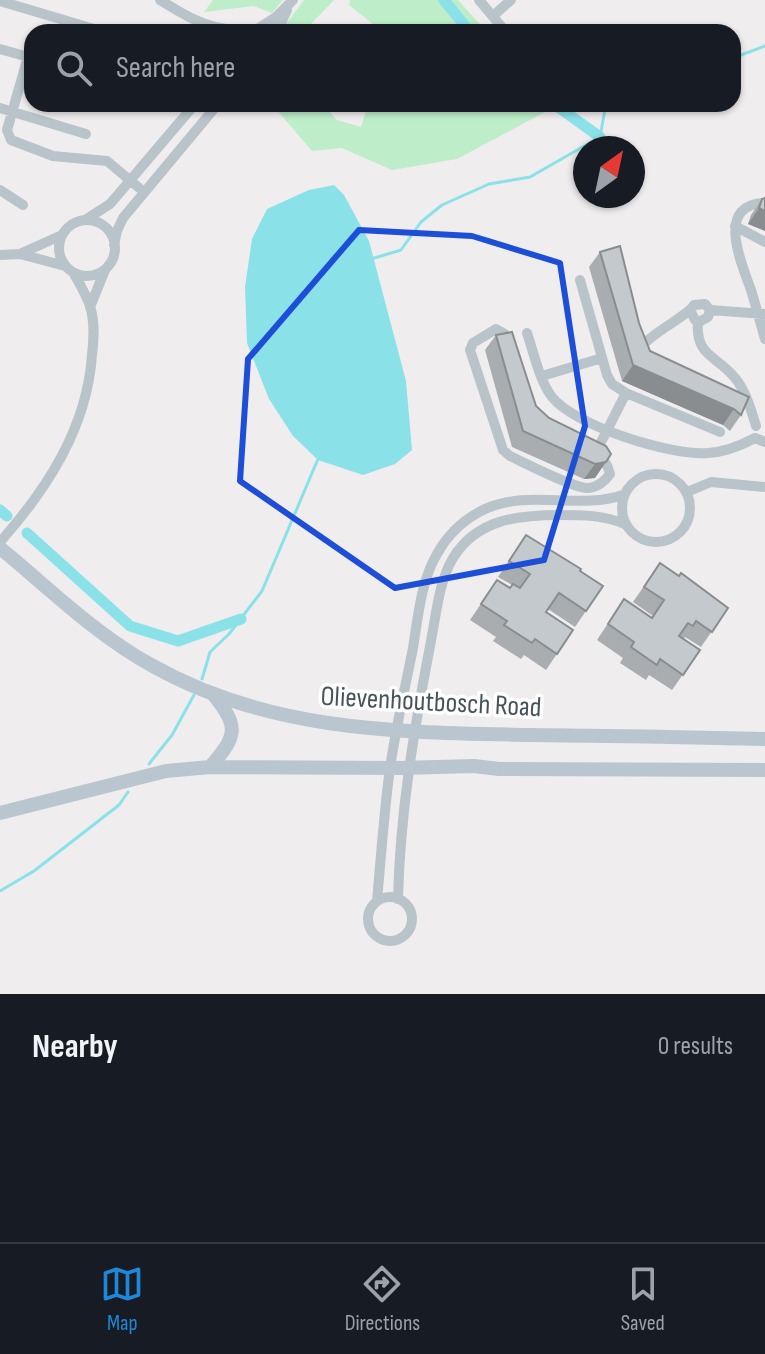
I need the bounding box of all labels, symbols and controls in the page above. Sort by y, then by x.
search box [24,24,741,112]
icon: search [52,46,96,90]
text: Search here [116,50,235,86]
north arrow [573,136,645,208]
street label: Olievenhoutbosch Road [320,680,542,724]
text: Nearby [32,1026,118,1067]
text: 0 results [658,1031,733,1062]
tab: Map [100,1262,144,1337]
tab: Directions [345,1262,420,1337]
tab: Saved [621,1262,665,1337]

